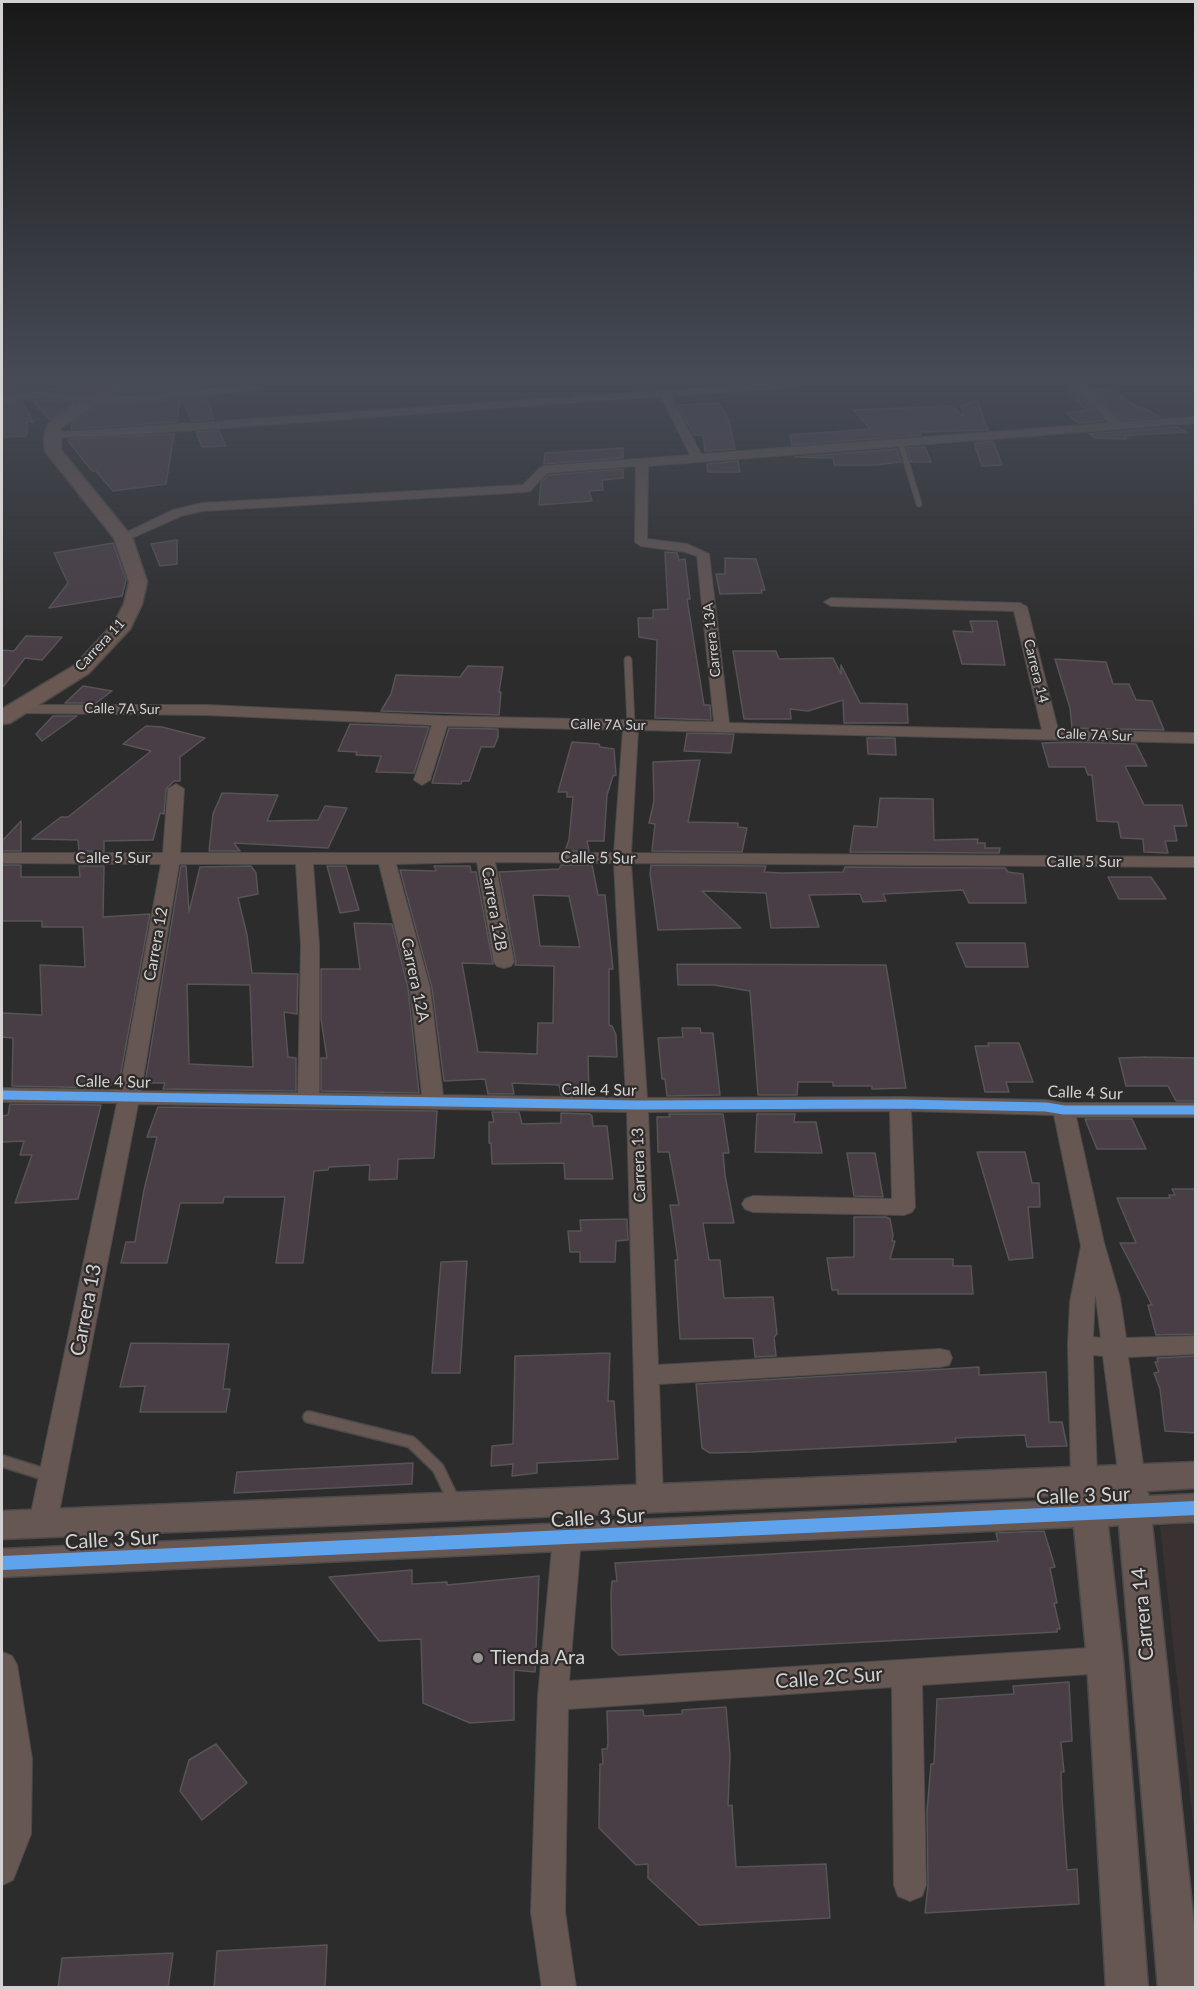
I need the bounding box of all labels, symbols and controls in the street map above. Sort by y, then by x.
street label: Carrera 13A [700,602,724,678]
street label: Carrera 11 [72,615,128,675]
street label: Carrera 14 [1020,637,1052,705]
street label: Calle 7A Sur [84,700,160,718]
street label: Calle 7A Sur [570,716,646,734]
street label: Calle 7A Sur [1056,725,1132,745]
street label: Calle 5 Sur [75,848,151,868]
street label: Calle 5 Sur [560,848,636,868]
street label: Calle 5 Sur [1046,852,1122,872]
street label: Carrera 12B [477,865,511,953]
street label: Carrera 12 [140,906,172,982]
street label: Carrera 12A [397,936,433,1024]
street label: Calle 4 Sur [75,1072,151,1092]
street label: Calle 4 Sur [561,1080,637,1100]
street label: Calle 4 Sur [1047,1082,1123,1104]
street label: Carrera 13 [628,1127,650,1203]
street label: Carrera 13 [65,1262,107,1358]
street label: Calle 3 Sur [1035,1482,1131,1510]
street label: Calle 3 Sur [550,1504,646,1532]
street label: Calle 3 Sur [64,1526,160,1554]
street label: Carrera 14 [1127,1566,1159,1662]
place label: Tienda Ara [490,1646,585,1670]
marker: Tienda Ara [471,1651,485,1665]
street label: Calle 2C Sur [775,1662,883,1694]

